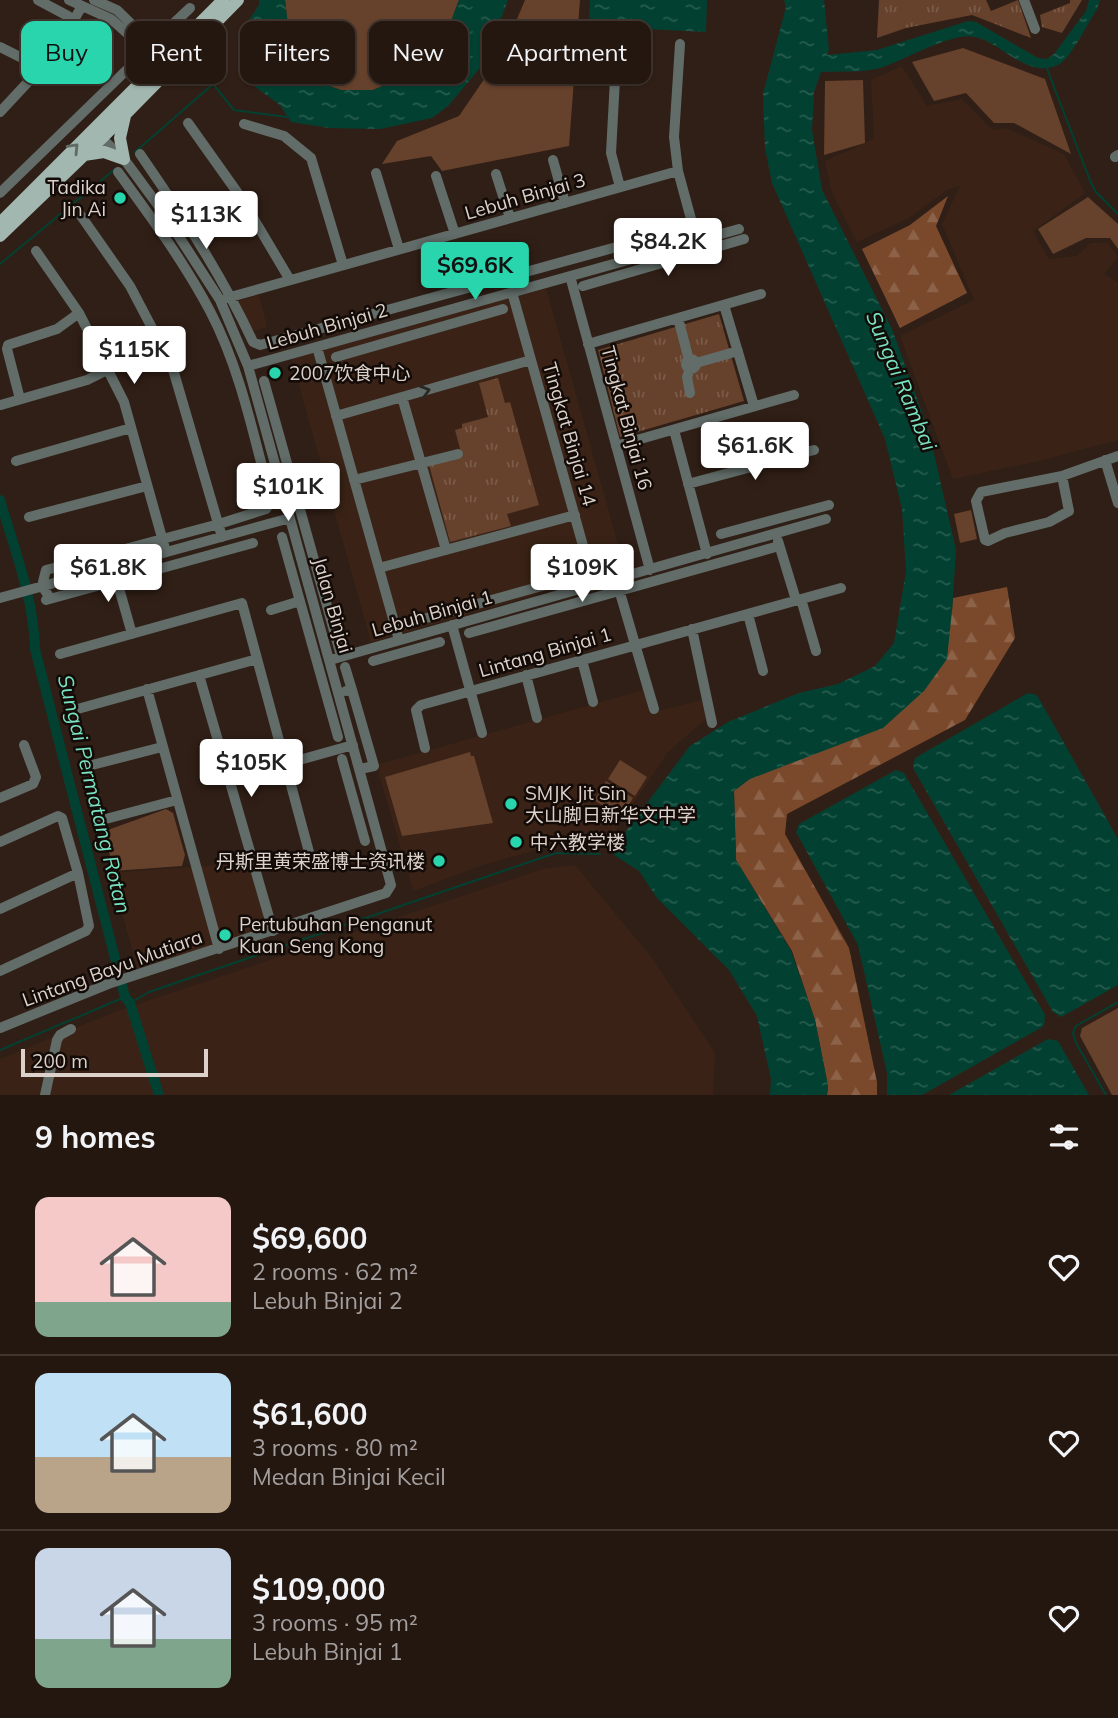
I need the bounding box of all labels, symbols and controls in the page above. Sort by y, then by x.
chip: Buy [21,21,112,84]
chip: Rent [126,21,226,84]
chip: Filters [240,21,355,84]
chip: New [369,21,468,84]
chip: Apartment [482,21,651,84]
one-way arrow [66,143,79,156]
street label: Lebuh Binjai 3 [462,167,588,225]
place label: Tadika Jin Ai [48,175,106,221]
marker: Tadika Jin Ai [112,190,128,206]
pin: $113K [157,191,255,251]
text: $113K [171,199,241,228]
pin: $84.2K [611,218,725,278]
text: $84.2K [630,226,706,255]
pin: $69.6K [418,243,532,302]
text: $69.6K [437,250,513,279]
street label: Lebuh Binjai 2 [264,297,390,355]
water label: Sungai Rambai [861,307,943,455]
pin: $115K [85,326,183,386]
text: $115K [99,334,169,363]
street label: Tingkat Binjai 16 [596,343,658,493]
street label: Tingkat Binjai 14 [538,360,602,508]
place label: 2007饮食中心 [289,361,411,385]
marker: 2007饮食中心 [267,365,283,381]
one-way arrow [419,384,431,399]
pin: $61.6K [698,422,812,482]
text: $61.6K [717,430,793,459]
pin: $101K [239,463,337,523]
text: $101K [253,471,323,500]
pin: $61.8K [51,544,165,604]
pin: $109K [533,544,631,604]
text: $61.8K [70,552,146,581]
text: $109K [547,552,617,581]
street label: Jalan Binjai [308,554,358,656]
street label: Lebuh Binjai 1 [369,584,495,642]
street label: Lintang Binjai 1 [476,622,614,682]
water label: Sungai Permatang Rotan [53,672,137,916]
pin: $105K [202,740,300,799]
text: $105K [216,747,286,776]
place label: SMJK Jit Sin 大山脚日新华文中学 [525,781,696,827]
marker: SMJK Jit Sin 大山脚日新华文中学 [503,796,519,812]
place label: 中六教学楼 [530,830,625,854]
marker: 中六教学楼 [508,834,524,850]
place label: 丹斯里黄荣盛博士资讯楼 [216,849,425,873]
marker: 丹斯里黄荣盛博士资讯楼 [431,853,447,869]
place label: Pertubuhan Penganut Kuan Seng Kong [239,912,433,958]
street label: Lintang Bayu Mutiara [19,924,205,1012]
marker: Pertubuhan Penganut Kuan Seng Kong [217,927,233,943]
scale bar [21,1046,208,1078]
text: 200 m [32,1049,88,1073]
text: 9 homes [35,1118,156,1156]
icon: filters [1045,1118,1083,1156]
text: $69,600 [252,1219,367,1257]
icon: home [91,1225,175,1309]
icon: heart [1045,1248,1083,1286]
text: 2 rooms · 62 m² [252,1257,418,1286]
text: Lebuh Binjai 2 [252,1286,403,1315]
text: $61,600 [252,1395,367,1433]
icon: home [91,1401,175,1485]
icon: heart [1045,1424,1083,1462]
text: 3 rooms · 80 m² [252,1433,418,1462]
text: Medan Binjai Kecil [252,1462,446,1491]
text: $109,000 [252,1570,385,1608]
icon: home [91,1576,175,1660]
icon: heart [1045,1599,1083,1637]
text: 3 rooms · 95 m² [252,1608,418,1637]
text: Lebuh Binjai 1 [252,1637,403,1666]

